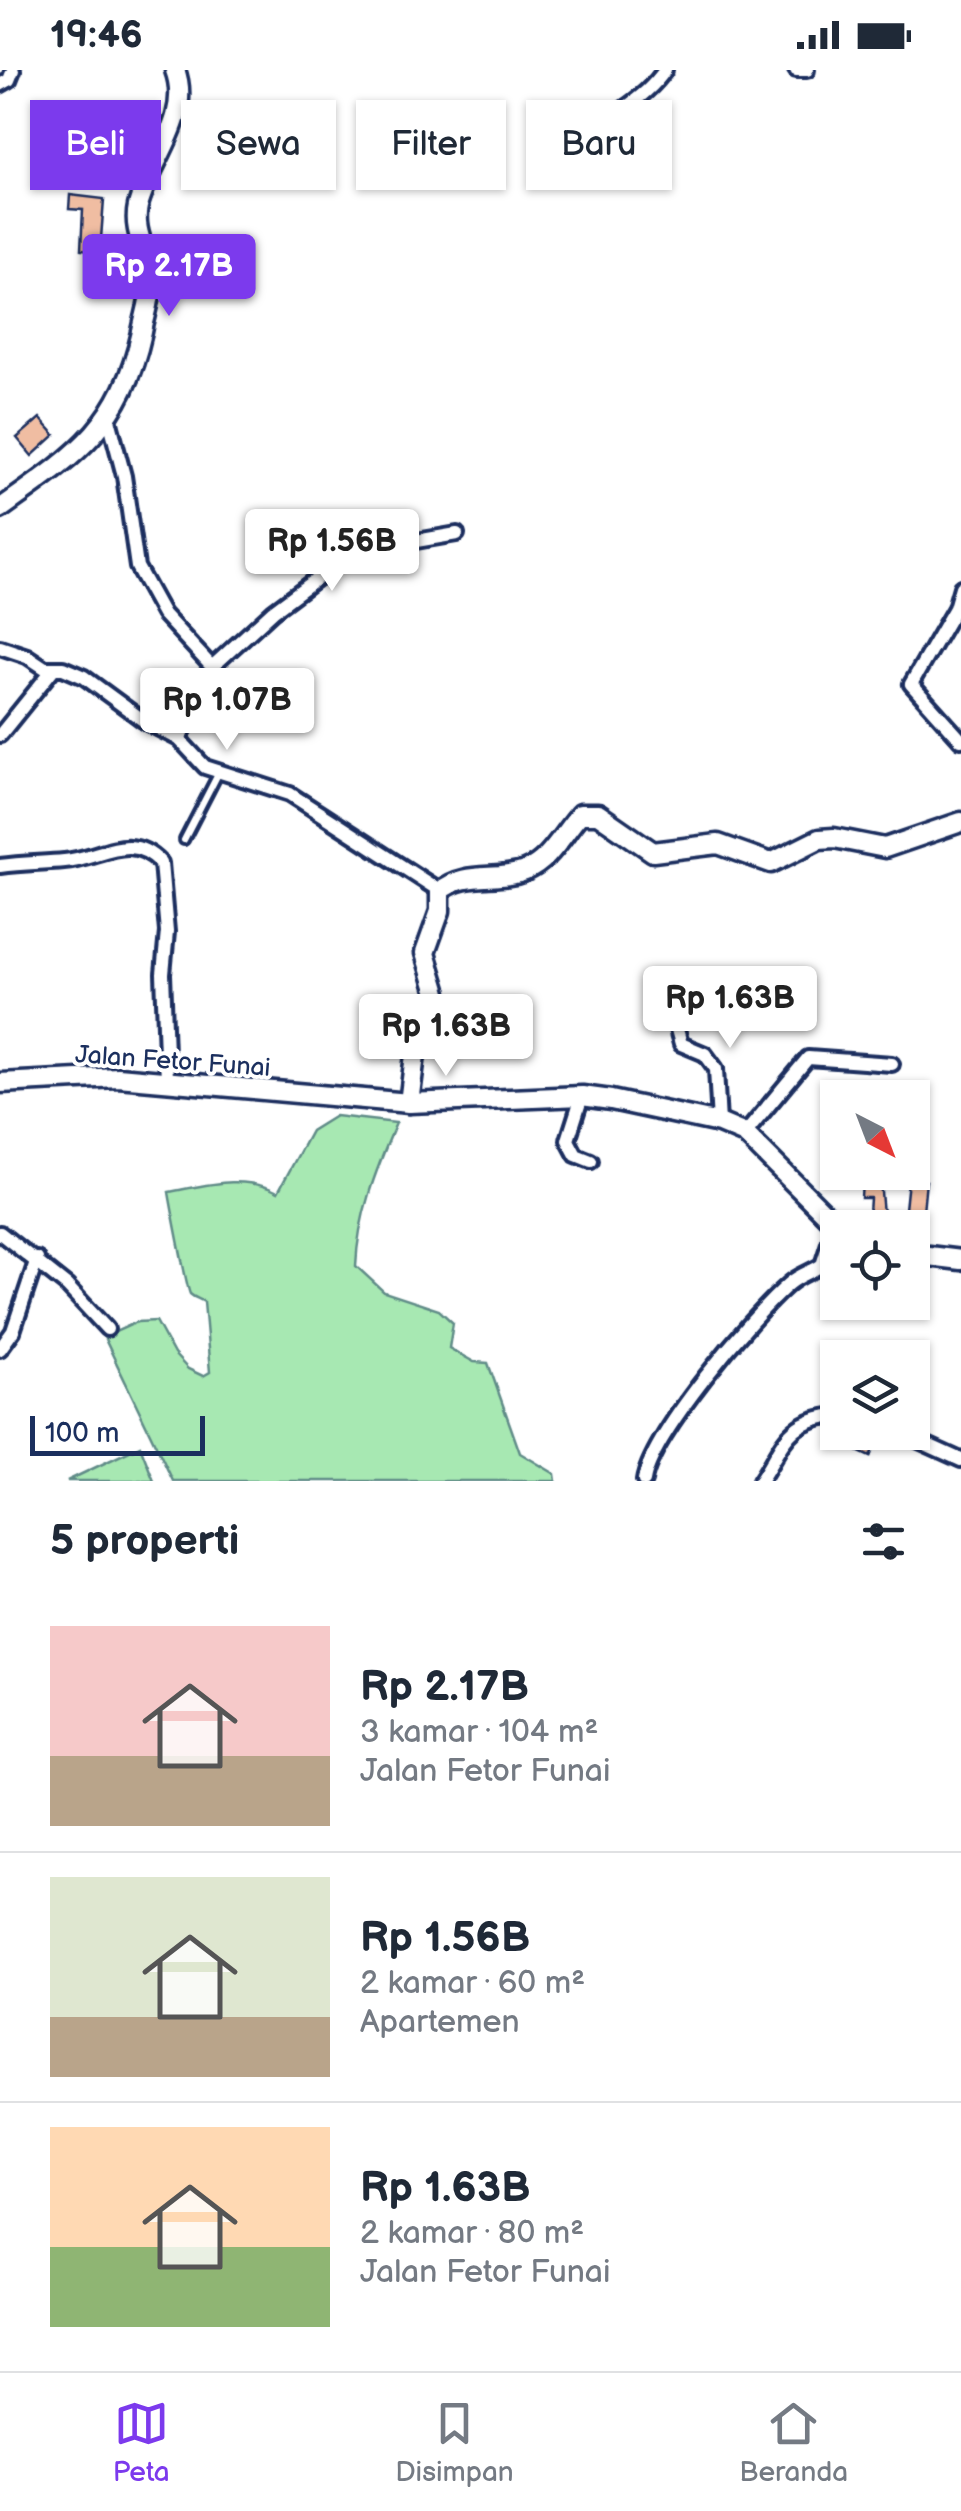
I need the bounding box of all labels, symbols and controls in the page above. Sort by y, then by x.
text: 19:46 [50,13,143,58]
chip: Beli [30,100,161,190]
chip: Sewa [181,100,336,190]
chip: Filter [356,100,506,190]
chip: Baru [526,100,672,190]
pin: Rp 2.17B [66,234,272,319]
text: Rp 2.17B [105,247,233,286]
pin: Rp 1.56B [229,509,435,594]
text: Rp 1.56B [267,522,397,561]
pin: Rp 1.07B [124,668,330,753]
text: Rp 1.07B [162,681,292,720]
pin: Rp 1.63B [627,966,833,1051]
text: Rp 1.63B [665,979,795,1018]
pin: Rp 1.63B [343,994,549,1079]
text: Rp 1.63B [381,1007,511,1046]
street label: Jalan Fetor Funai [74,1039,272,1084]
north arrow [820,1080,930,1190]
map controls [820,1080,930,1450]
button: locate [820,1210,930,1320]
button: layers [820,1340,930,1450]
scale bar [30,1411,205,1456]
text: 100 m [45,1417,119,1450]
icon: filters [856,1514,911,1569]
text: 5 properti [50,1516,239,1567]
text: Rp 2.17B [360,1662,529,1713]
icon: home [130,1666,250,1786]
text: 3 kamar · 104 m² [360,1713,598,1752]
text: Jalan Fetor Funai [360,1752,610,1791]
text: Rp 1.56B [360,1913,530,1964]
icon: home [130,1917,250,2037]
text: 2 kamar · 60 m² [360,1964,585,2003]
text: Apartemen [360,2003,519,2042]
text: Rp 1.63B [360,2163,531,2214]
icon: home [130,2167,250,2287]
text: 2 kamar · 80 m² [360,2214,584,2253]
text: Jalan Fetor Funai [360,2253,610,2292]
tab: Peta [113,2396,170,2489]
tab: Disimpan [395,2396,514,2489]
tab: Beranda [739,2396,848,2489]

